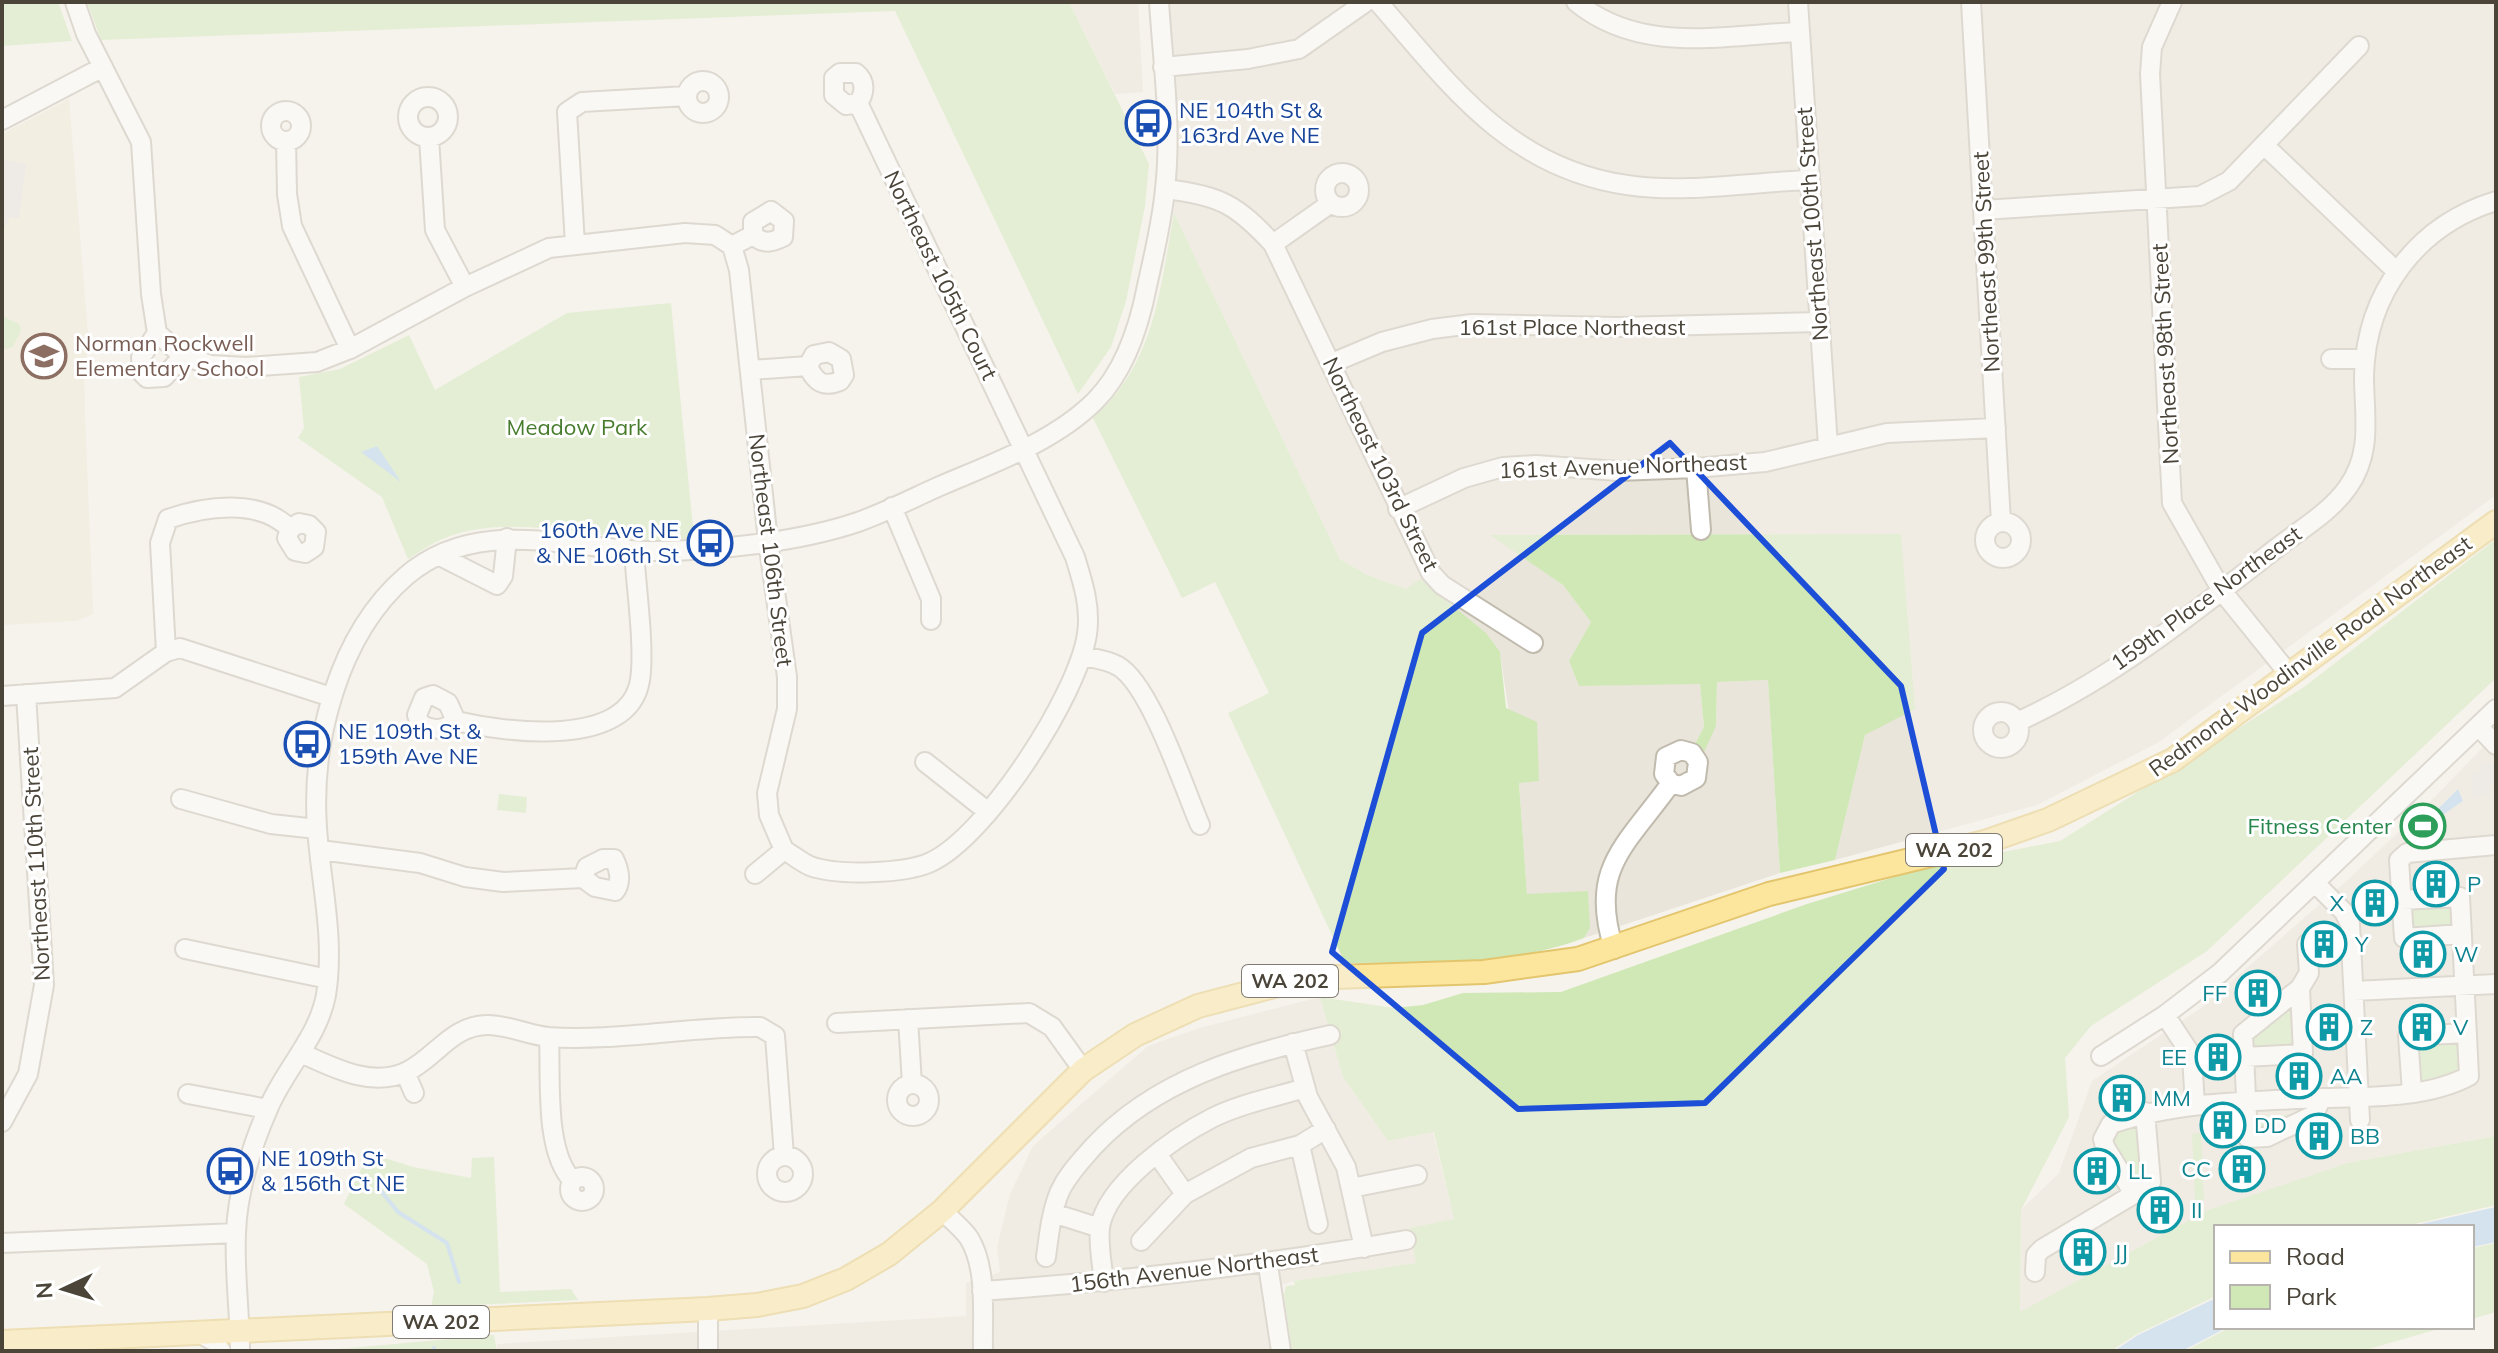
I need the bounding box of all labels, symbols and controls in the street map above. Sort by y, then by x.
place label: NE 104th St & 163rd Ave NE [1179,96,1323,149]
bus stop icon: NE 104th St & 163rd Ave NE [1124,99,1172,147]
street label: Northeast 100th Street [1790,106,1834,342]
street label: Northeast 99th Street [1966,151,2006,373]
street label: Northeast 105th Court [878,166,1004,384]
street label: Northeast 98th Street [2145,243,2185,465]
street label: 161st Place Northeast [1459,313,1686,341]
place label: Norman Rockwell Elementary School [75,329,264,382]
school or university icon: Norman Rockwell Elementary School [20,332,68,380]
street label: Northeast 103rd Street [1317,352,1445,576]
park label: Meadow Park [507,413,648,441]
street label: Northeast 106th Street [743,432,799,668]
street label: 161st Avenue Northeast [1499,448,1748,484]
place label: 160th Ave NE & NE 106th St [536,516,679,569]
bus stop icon: 160th Ave NE & NE 106th St [686,519,734,567]
street label: 159th Place Northeast [2105,519,2307,677]
street label: Redmond-Woodinville Road Northeast [2143,529,2477,783]
place label: NE 109th St & 159th Ave NE [338,717,482,770]
bus stop icon: NE 109th St & 159th Ave NE [283,720,331,768]
street label: Northeast 110th Street [16,746,56,982]
sports icon: Fitness Center [2399,802,2447,850]
place label: Fitness Center [2248,812,2392,840]
road number: WA 202 [1906,834,2002,866]
building icon: P [2412,860,2460,908]
place label: P [2467,870,2481,898]
building icon: X [2351,879,2399,927]
place label: X [2330,889,2345,917]
building icon: Y [2300,920,2348,968]
place label: Y [2354,930,2369,958]
building icon: W [2399,930,2447,978]
place label: W [2454,940,2478,968]
road number: WA 202 [1242,965,1338,997]
building icon: FF [2234,969,2282,1017]
place label: FF [2202,979,2227,1007]
building icon: Z [2305,1003,2353,1051]
building icon: V [2398,1003,2446,1051]
place label: Z [2360,1013,2373,1041]
place label: V [2453,1013,2469,1041]
building icon: EE [2194,1033,2242,1081]
place label: EE [2161,1043,2187,1071]
building icon: AA [2275,1052,2323,1100]
place label: AA [2330,1062,2362,1090]
building icon: MM [2098,1074,2146,1122]
place label: MM [2153,1084,2191,1112]
building icon: DD [2199,1101,2247,1149]
place label: DD [2254,1111,2287,1139]
building icon: BB [2295,1112,2343,1160]
place label: BB [2350,1122,2380,1150]
place label: NE 109th St & 156th Ct NE [261,1144,405,1197]
building icon: CC [2218,1145,2266,1193]
bus stop icon: NE 109th St & 156th Ct NE [206,1147,254,1195]
building icon: LL [2073,1147,2121,1195]
place label: CC [2181,1155,2211,1183]
place label: LL [2128,1157,2152,1185]
building icon: II [2136,1186,2184,1234]
place label: II [2191,1196,2202,1224]
legend [2214,1225,2474,1329]
building icon: JJ [2059,1228,2107,1276]
place label: JJ [2114,1238,2128,1266]
street label: 156th Avenue Northeast [1068,1240,1320,1298]
text: Road [2286,1241,2345,1271]
north arrow [24,1249,104,1329]
text: N [30,1281,59,1300]
text: Park [2286,1281,2337,1311]
road number: WA 202 [393,1306,489,1338]

